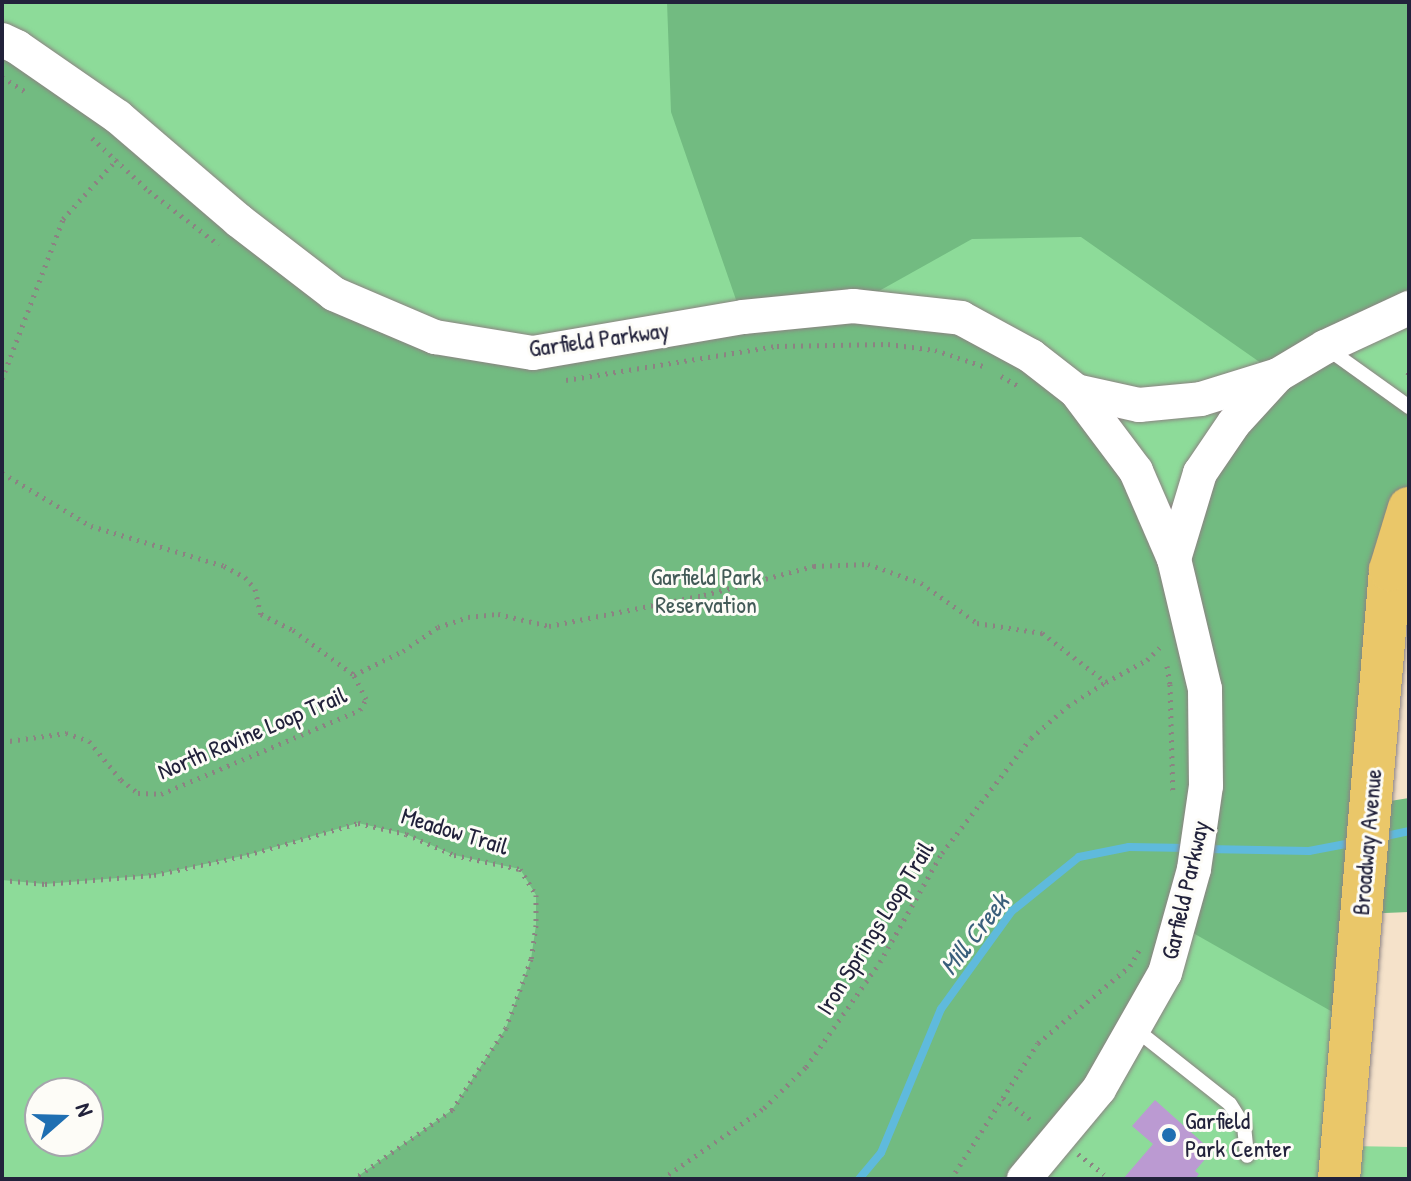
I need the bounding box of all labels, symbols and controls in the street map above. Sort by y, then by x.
street label: Garfield Parkway [527,315,671,363]
park label: Garfield Park Reservation [651,563,761,619]
street label: North Ravine Loop Trail [153,680,351,786]
street label: Broadway Avenue [1346,768,1388,916]
street label: Meadow Trail [398,801,512,861]
street label: Garfield Parkway [1155,818,1215,962]
street label: Iron Springs Loop Trail [810,836,940,1020]
water label: Mill Creek [933,887,1015,981]
north arrow [24,1077,104,1157]
text: N [69,1099,101,1120]
place label: Garfield Park Center [1185,1107,1291,1163]
marker: Garfield Park Center [1160,1126,1178,1144]

